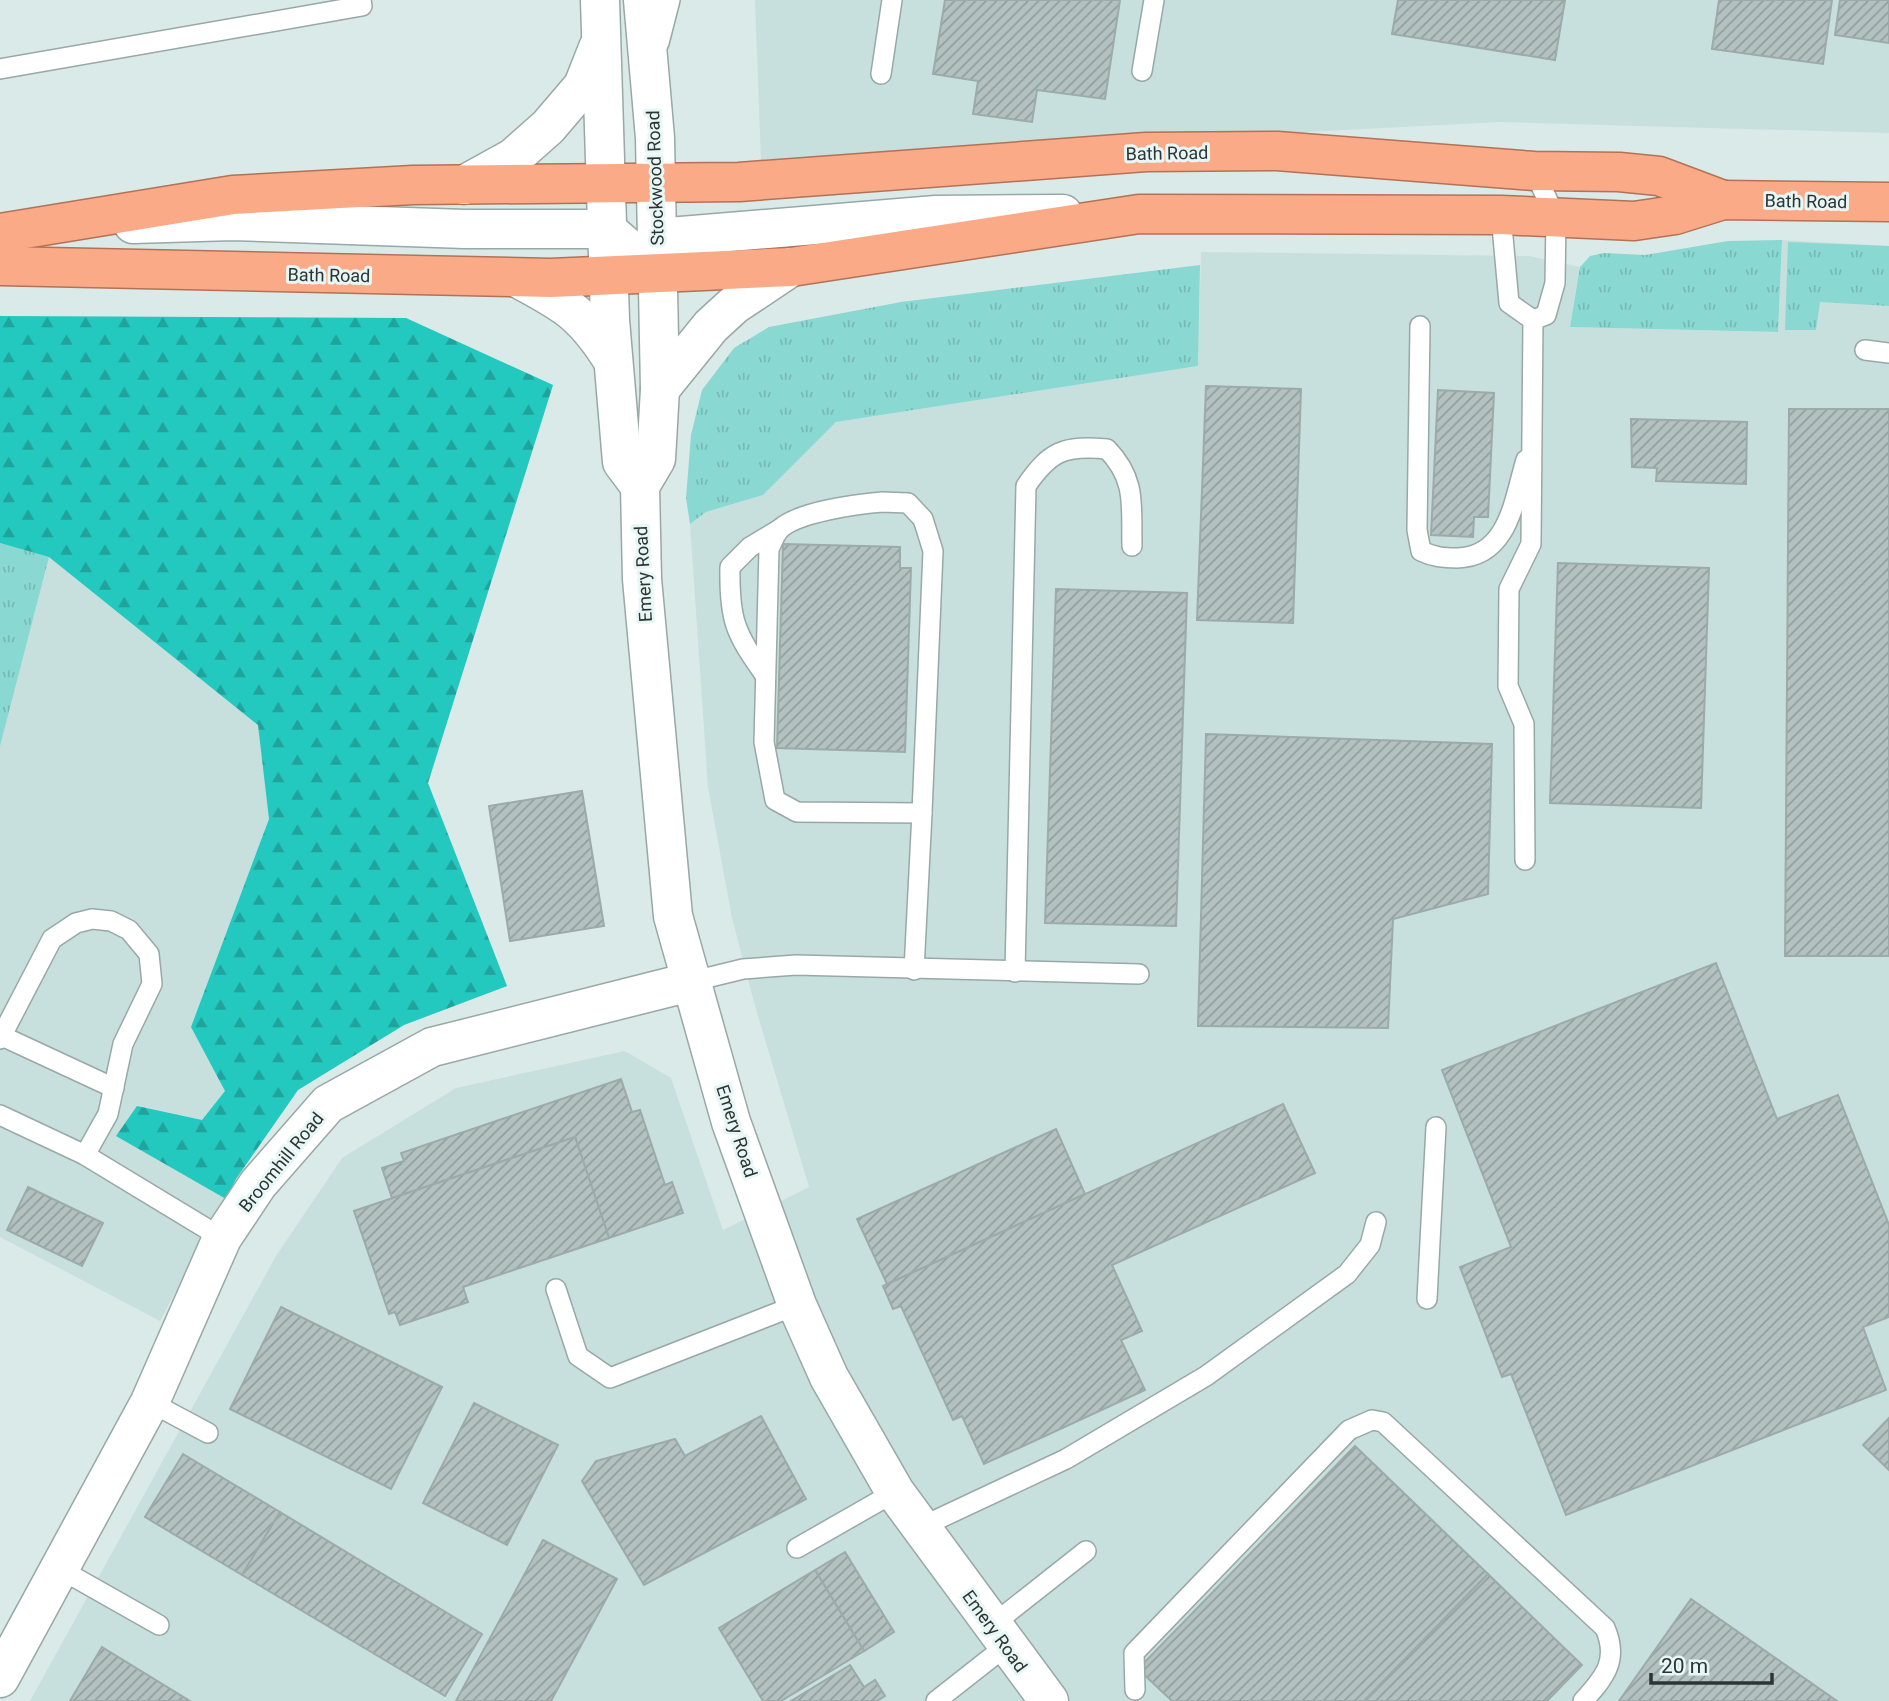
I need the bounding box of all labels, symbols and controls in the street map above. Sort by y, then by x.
street label: Stockwood Road [642,110,668,246]
street label: Bath Road [1126,142,1208,164]
street label: Bath Road [1765,190,1847,212]
street label: Bath Road [288,264,370,286]
street label: Emery Road [630,525,656,623]
street label: Emery Road [712,1082,762,1180]
street label: Broomhill Road [234,1108,328,1216]
street label: Emery Road [958,1586,1032,1676]
scale bar [1651,1642,1772,1686]
text: 20 m [1661,1654,1708,1678]

